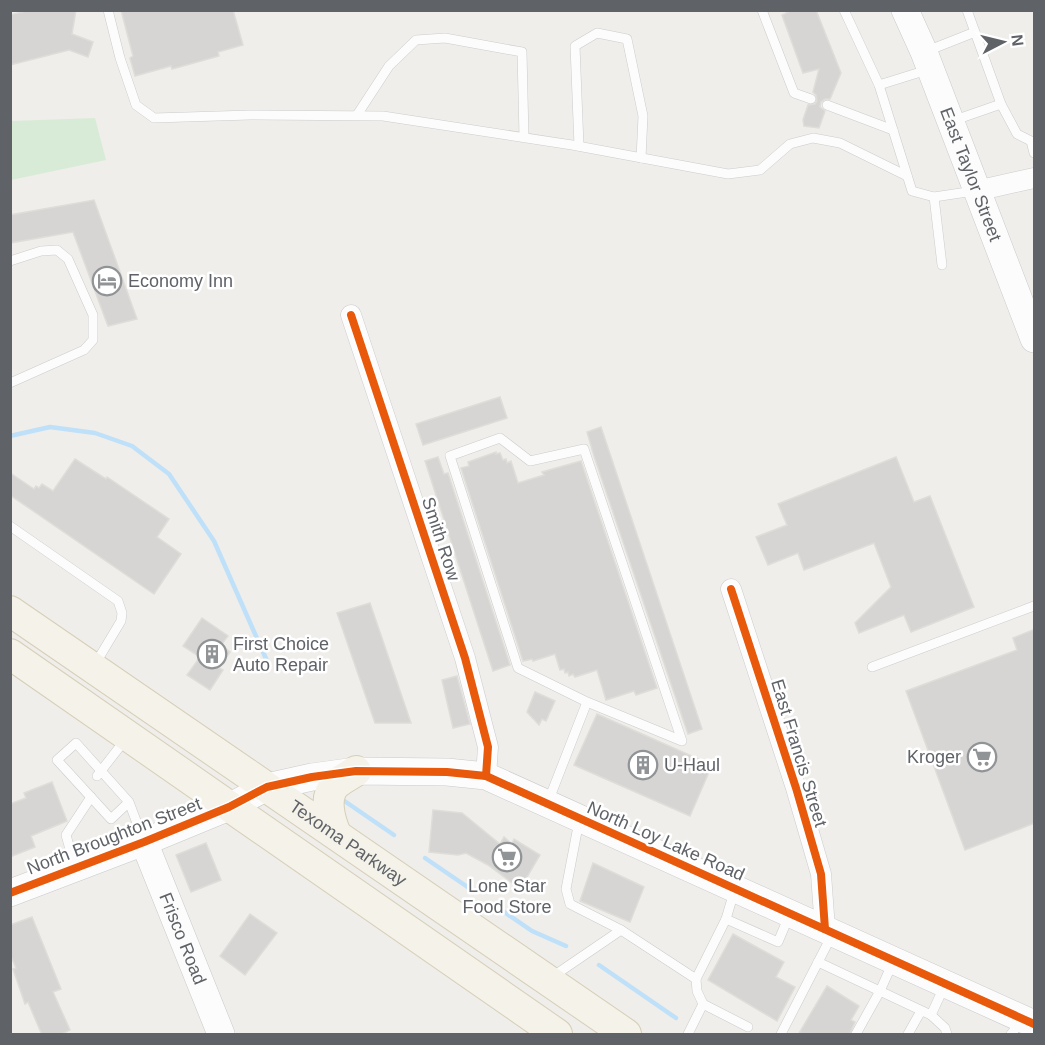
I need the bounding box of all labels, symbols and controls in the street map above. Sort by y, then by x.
north arrow [973,12,1033,72]
text: N [1008,33,1027,47]
street label: East Taylor Street [936,104,1006,244]
hotel icon: Economy Inn [91,265,123,297]
place label: Economy Inn [128,271,233,291]
street label: Smith Row [418,495,464,584]
place label: First Choice Auto Repair [233,634,329,675]
building icon: First Choice Auto Repair [196,638,228,670]
street label: East Francis Street [767,677,831,829]
supermarket icon: Kroger [966,741,998,773]
place label: Kroger [907,747,961,767]
building icon: U-Haul [627,749,659,781]
place label: U-Haul [664,755,720,775]
street label: North Broughton Street [24,793,204,879]
street label: Texoma Parkway [286,796,410,890]
street label: North Loy Lake Road [584,797,748,885]
supermarket icon: Lone Star Food Store [491,841,523,873]
place label: Lone Star Food Store [462,876,552,917]
street label: Frisco Road [155,890,210,987]

